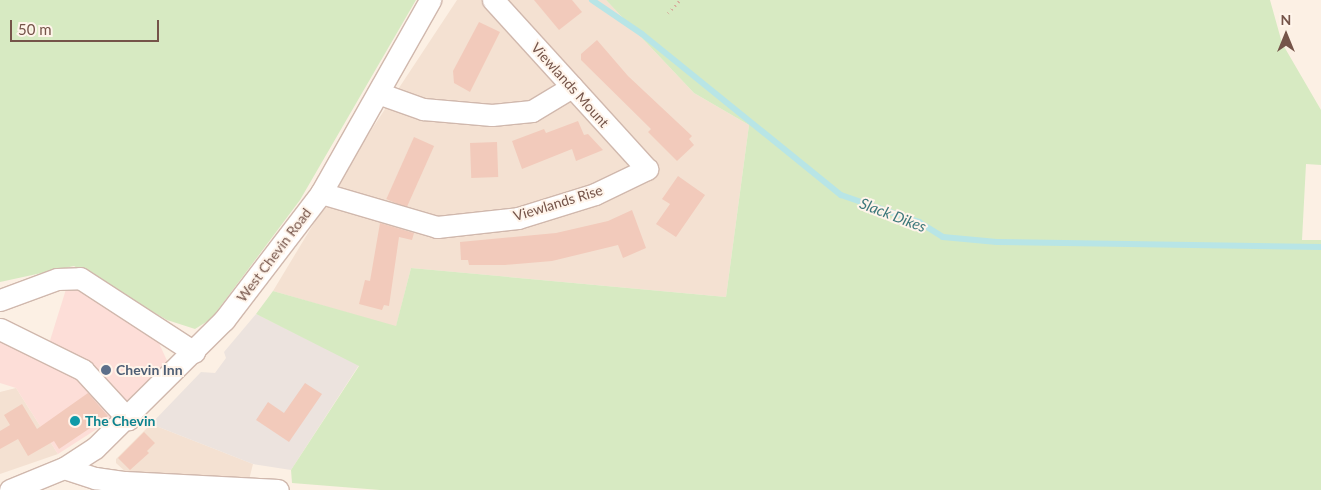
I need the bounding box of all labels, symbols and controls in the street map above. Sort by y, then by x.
scale bar [12,10,161,42]
north arrow [1261,10,1311,60]
text: N [1281,11,1291,28]
text: 50 m [18,20,52,38]
street label: Viewlands Mount [528,39,612,131]
street label: Viewlands Rise [511,181,605,225]
water label: Slack Dikes [857,194,929,236]
street label: West Chevin Road [233,205,315,305]
place label: Chevin Inn [116,362,183,378]
marker: Chevin Inn [100,364,112,376]
place label: The Chevin [85,413,155,429]
marker: The Chevin [69,415,81,427]

